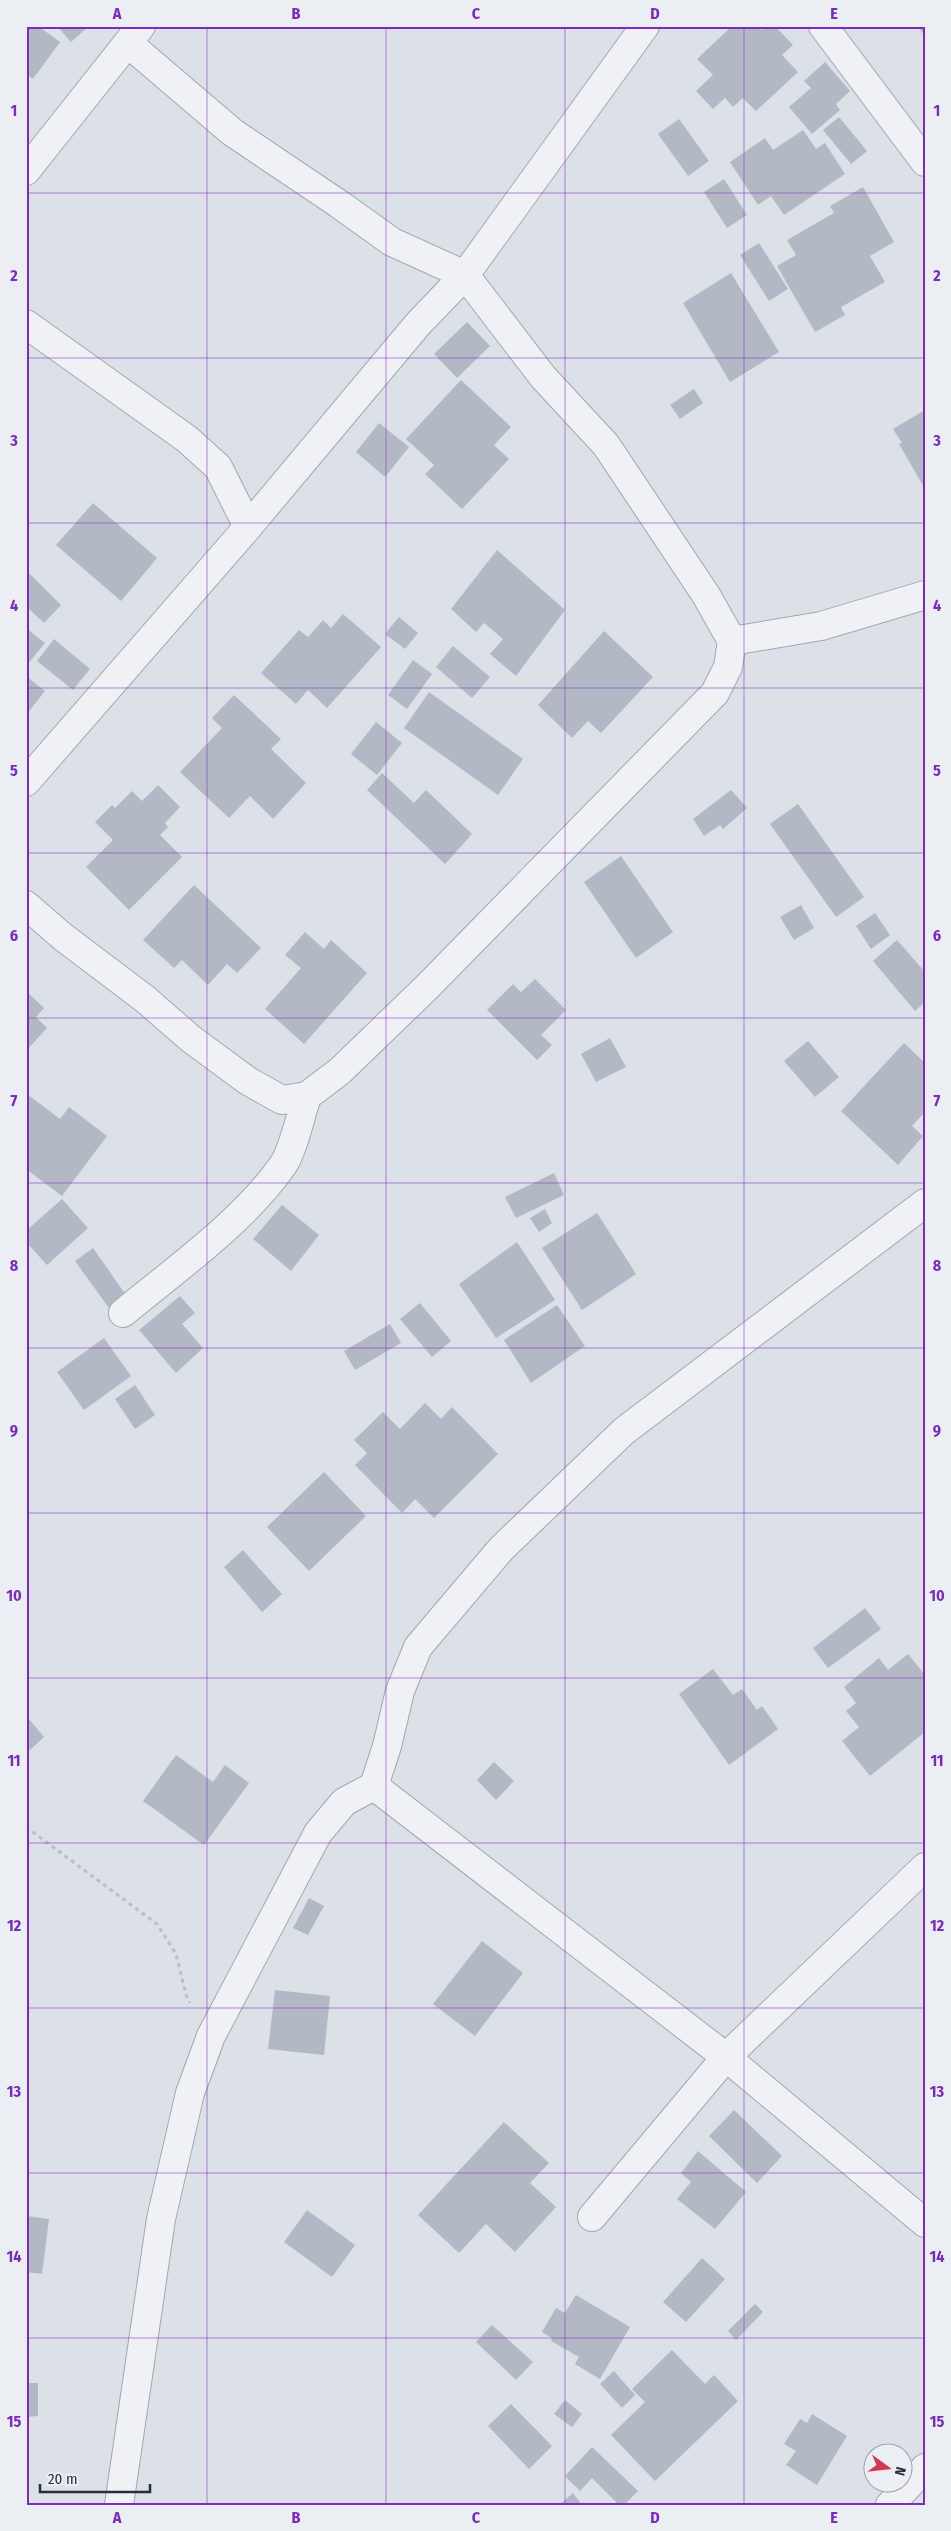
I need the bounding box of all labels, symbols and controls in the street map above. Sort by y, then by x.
text: A [112,4,122,23]
text: B [292,4,301,23]
text: C [472,4,481,23]
text: D [650,4,660,23]
text: E [830,4,838,23]
text: 1 [11,101,17,120]
text: 1 [934,101,940,120]
text: 2 [9,266,18,285]
text: 2 [932,266,941,285]
text: 3 [9,431,18,450]
text: 3 [932,431,941,450]
text: 4 [10,596,18,615]
text: 4 [933,596,941,615]
text: 5 [10,761,18,780]
text: 5 [933,761,941,780]
text: 6 [10,926,18,945]
text: 6 [933,926,941,945]
text: 7 [11,1091,18,1110]
text: 7 [934,1091,941,1110]
text: 8 [10,1256,19,1275]
text: 8 [933,1256,942,1275]
text: 9 [10,1421,18,1440]
text: 9 [933,1421,941,1440]
text: 10 [6,1586,22,1605]
text: 10 [929,1586,945,1605]
text: 11 [7,1751,21,1770]
text: 11 [930,1751,944,1770]
text: 12 [7,1916,22,1935]
text: 12 [930,1916,945,1935]
text: 13 [7,2082,22,2101]
text: 13 [930,2082,945,2101]
text: 14 [7,2247,22,2266]
text: 14 [930,2247,945,2266]
text: 15 [7,2412,21,2431]
text: 15 [930,2412,944,2431]
north arrow [864,2444,914,2494]
scale bar [40,2461,150,2493]
text: N [891,2465,909,2477]
text: 20 m [48,2470,78,2488]
text: A [112,2508,122,2527]
text: B [292,2508,301,2527]
text: C [472,2508,481,2527]
text: D [650,2508,660,2527]
text: E [830,2508,838,2527]

